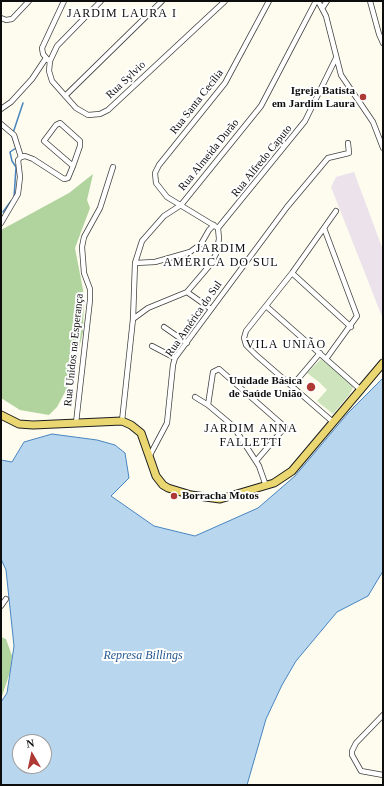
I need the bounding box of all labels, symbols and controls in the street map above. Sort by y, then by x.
district label: JARDIM LAURA I [67,7,177,21]
street label: Rua Sylvio [104,58,148,102]
street label: Rua Santa Cecília [168,67,226,137]
place label: Igreja Batista em Jardim Laura [272,84,355,110]
marker: Igreja Batista em Jardim Laura [358,92,368,102]
street label: Rua Almeida Durão [176,116,242,194]
street label: Rua Alfredo Caputo [229,122,295,200]
district label: JARDIM AMÉRICA DO SUL [163,242,279,270]
street label: Rua América do Sul [163,279,225,359]
street label: Rua Unidos na Esperança [62,293,86,407]
district label: VILA UNIÃO [246,338,326,352]
place label: Unidade Básica de Saúde União [229,374,302,400]
marker: Unidade Básica de Saúde União [305,381,317,393]
district label: JARDIM ANNA FALLETTI [204,422,298,450]
place label: Borracha Motos [182,489,259,503]
marker: Borracha Motos [169,491,179,501]
water label: Represa Billings [103,649,183,663]
north arrow [12,734,52,774]
text: N [25,737,35,750]

